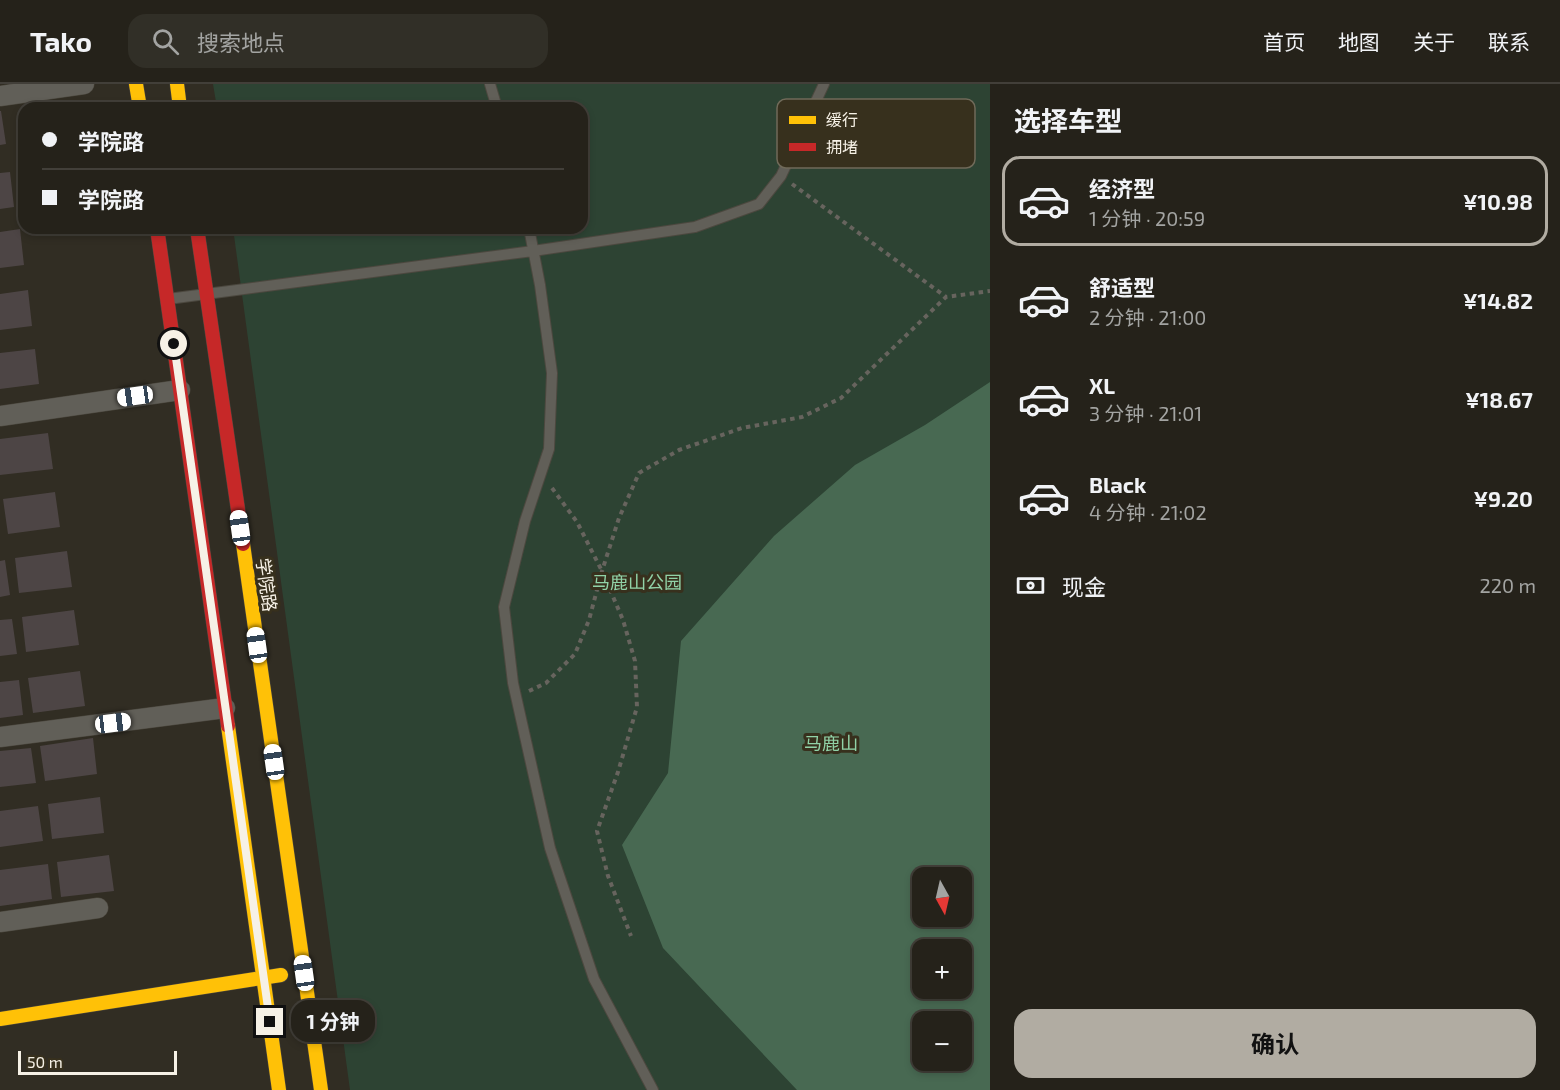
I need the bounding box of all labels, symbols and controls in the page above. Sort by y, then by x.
search box [128,14,548,68]
text: Tako [30,24,92,58]
icon: search [149,25,182,58]
text: 搜索地点 [197,29,285,55]
text: 首页 [1263,29,1305,54]
text: 地图 [1338,29,1380,54]
text: 关于 [1413,29,1455,54]
text: 联系 [1488,29,1530,54]
legend [777,99,975,168]
text: 选择车型 [1014,104,1122,136]
text: 缓行 [826,110,858,129]
text: 学院路 [78,128,144,154]
text: 拥堵 [826,137,858,156]
icon: car [1017,174,1071,228]
text: 经济型 [1089,175,1155,201]
text: 学院路 [78,186,144,212]
text: ¥10.98 [1463,188,1533,214]
text: 1 分钟 · 20:59 [1089,206,1205,230]
icon: car [1017,273,1071,327]
text: 舒适型 [1089,274,1155,300]
text: ¥14.82 [1463,287,1533,313]
text: 2 分钟 · 21:00 [1089,305,1206,329]
route start [160,330,187,357]
icon: car [1017,372,1071,426]
text: XL [1089,372,1115,398]
car [116,385,154,407]
text: ¥18.67 [1465,386,1533,412]
text: 3 分钟 · 21:01 [1089,401,1202,425]
icon: car [1017,471,1071,525]
text: Black [1089,471,1146,497]
text: ¥9.20 [1473,485,1533,511]
text: 4 分钟 · 21:02 [1089,500,1207,524]
car [229,509,251,547]
street label: 学院路 [252,557,282,613]
icon: cash [1014,569,1047,602]
park label: 马鹿山公园 [592,571,682,593]
text: 现金 [1062,573,1106,599]
text: 220 m [1479,573,1536,597]
car [246,626,268,664]
car [94,712,132,734]
park label: 马鹿山 [804,732,858,754]
car [263,743,285,781]
north arrow [912,867,972,927]
map controls [912,867,972,1071]
button: + [912,939,972,999]
car [293,954,315,992]
callout: 1 分钟 [291,1001,375,1043]
route end [256,1008,283,1035]
text: 1 分钟 [307,1009,359,1033]
button: 确认 [1014,1009,1536,1078]
button: − [912,1011,972,1071]
scale bar [18,1048,177,1076]
text: 50 m [27,1052,63,1071]

